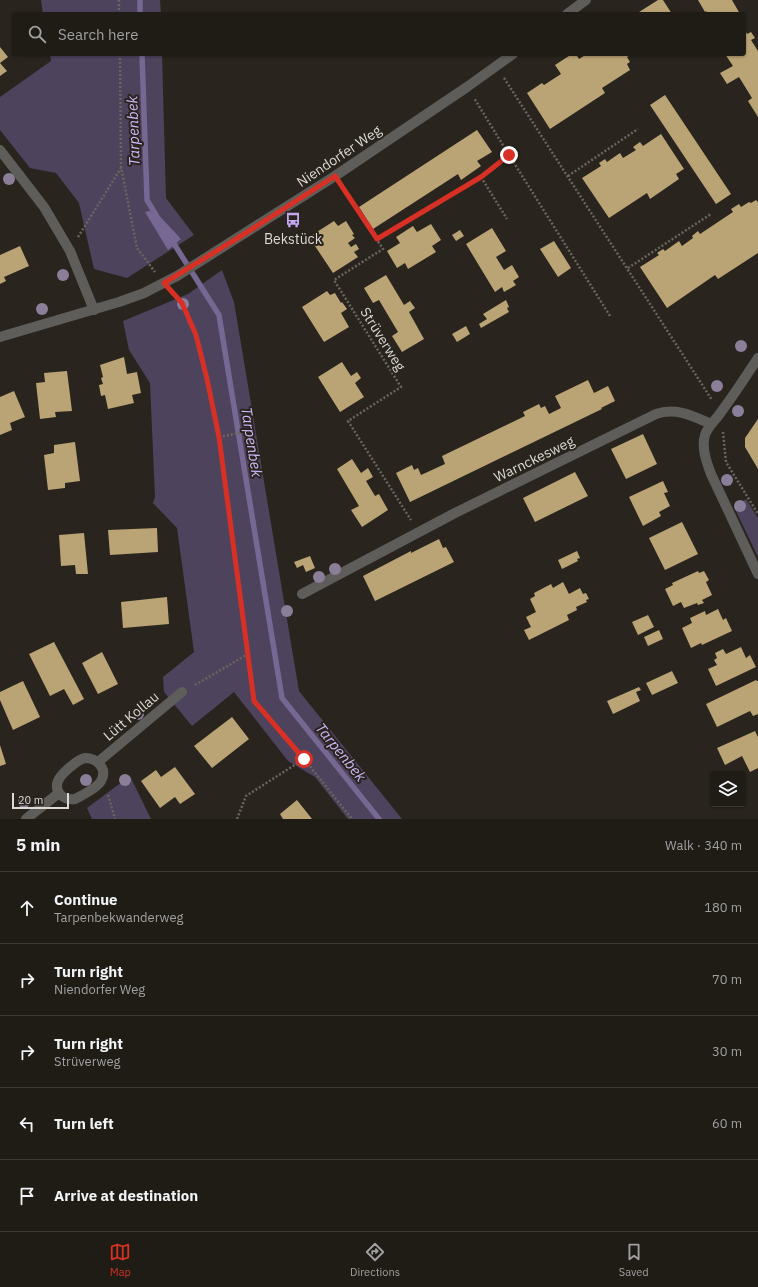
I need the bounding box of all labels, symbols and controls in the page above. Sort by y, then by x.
search box [12,12,746,56]
icon: search [26,23,48,45]
text: Search here [58,25,138,44]
water label: Tarpenbek [122,95,144,166]
street label: Niendorfer Weg [293,121,385,191]
route end [500,146,518,164]
bus stop icon: Bekstück [284,211,302,229]
place label: Bekstück [264,230,323,248]
street label: Strüverweg [356,304,410,375]
water label: Tarpenbek [237,406,267,478]
street label: Warnckesweg [491,432,578,486]
street label: Lütt Kollau [99,688,163,744]
water label: Tarpenbek [311,719,371,785]
route start [295,750,313,768]
map controls [710,771,746,807]
button: layers [710,771,746,807]
scale bar [12,791,69,810]
text: 20 m [18,793,43,807]
text: 5 min [16,834,60,856]
text: Walk · 340 m [665,837,742,854]
text: Continue [54,890,118,909]
icon: ahead [16,897,38,919]
text: 180 m [704,899,742,916]
text: Tarpenbekwanderweg [54,909,183,926]
text: Turn right [54,962,123,981]
icon: right [16,969,38,991]
text: 70 m [712,971,742,988]
text: Niendorfer Weg [54,981,145,998]
text: Turn right [54,1034,123,1053]
icon: right [16,1041,38,1063]
text: 30 m [712,1043,742,1060]
text: Strüverweg [54,1053,120,1070]
icon: left [16,1113,38,1135]
text: Turn left [54,1114,114,1133]
text: 60 m [712,1115,742,1132]
icon: arrive [16,1185,38,1207]
text: Arrive at destination [54,1186,198,1205]
tab: Map [109,1241,131,1279]
tab: Directions [350,1241,400,1279]
tab: Saved [619,1241,649,1279]

